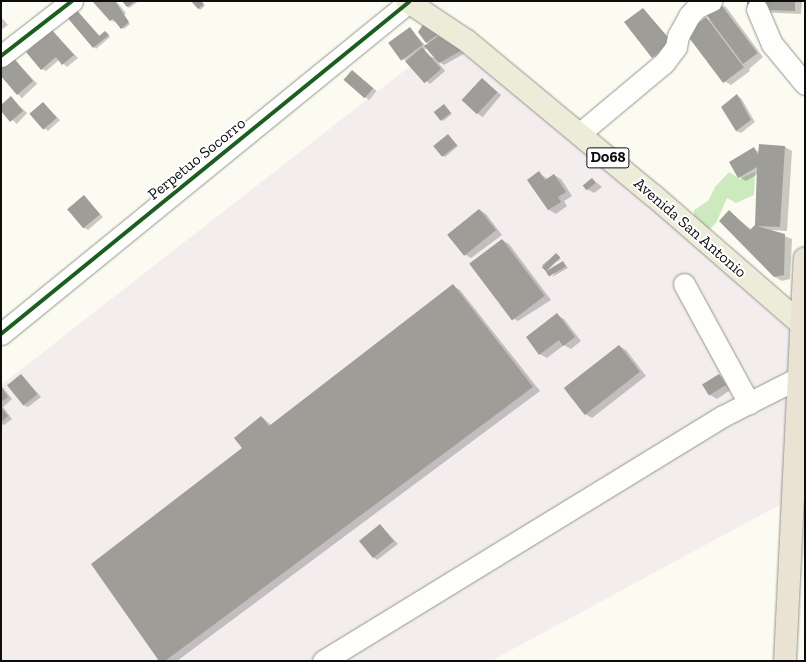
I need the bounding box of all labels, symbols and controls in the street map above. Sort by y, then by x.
street label: Perpetuo Socorro [144,114,250,204]
road number: D068 [586,145,630,171]
street label: Avenida San Antonio [630,174,750,282]

